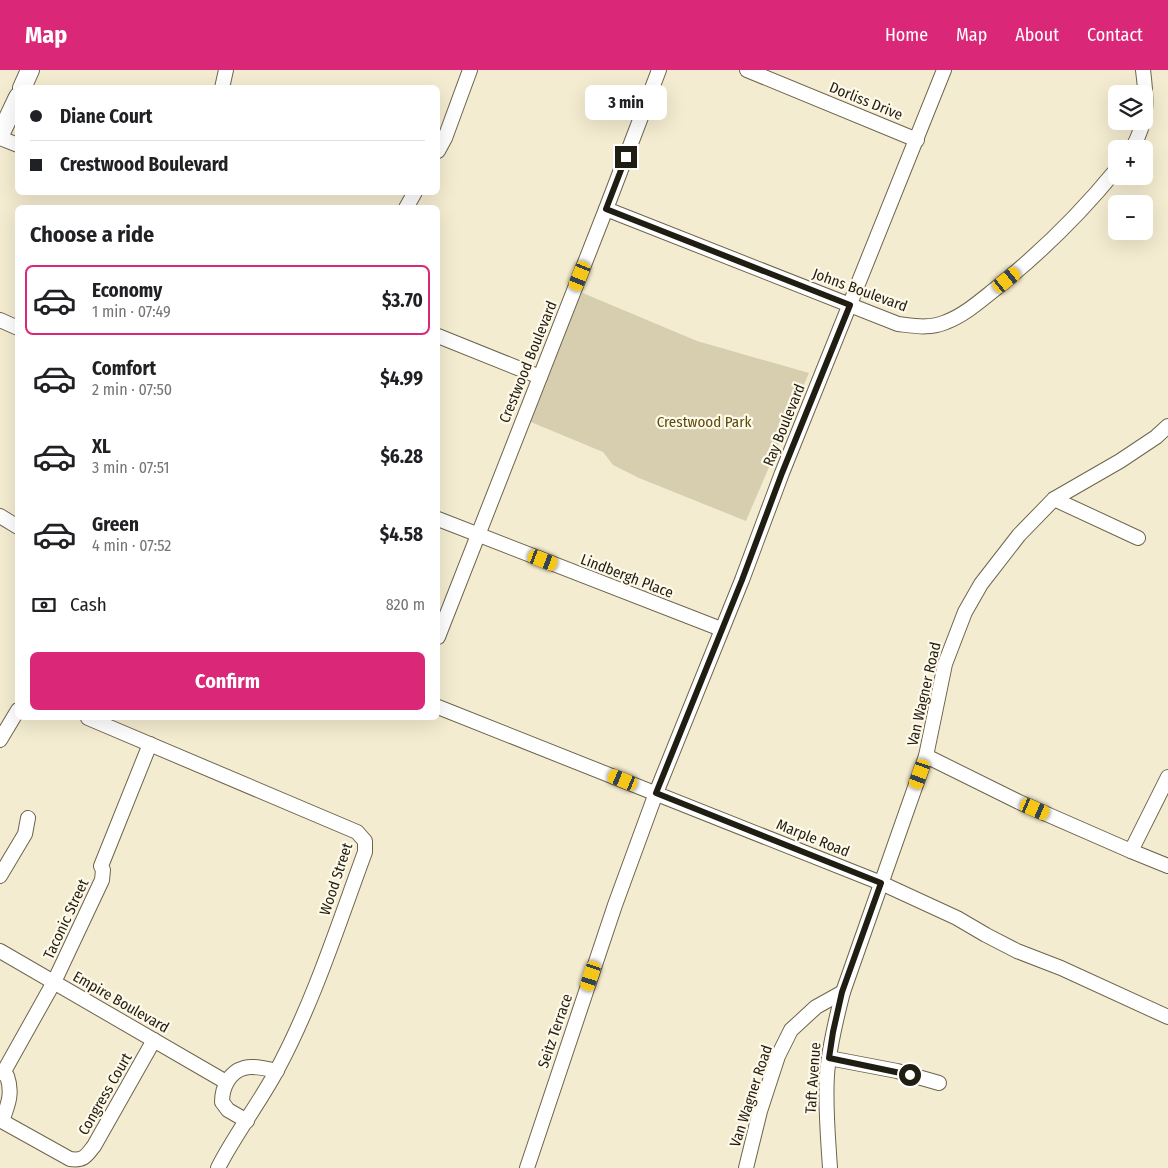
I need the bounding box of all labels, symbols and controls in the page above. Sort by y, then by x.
text: Map [25,21,67,49]
text: Home [885,24,928,46]
text: Map [956,24,987,46]
text: About [1015,24,1059,46]
text: Contact [1087,24,1143,46]
street label: Dorliss Drive [827,78,905,124]
callout: 3 min [585,84,667,119]
map controls [1108,85,1153,240]
button: layers [1108,85,1153,130]
text: 3 min [608,93,644,112]
text: Diane Court [60,105,152,128]
button: + [1108,140,1153,185]
route end [615,146,637,168]
text: Crestwood Boulevard [60,153,228,176]
button: − [1108,195,1153,240]
text: Choose a ride [30,221,154,248]
car [567,259,592,293]
street label: Johns Boulevard [810,265,910,315]
car [990,265,1023,295]
icon: car [32,278,77,323]
text: Economy [92,279,162,302]
text: $3.70 [382,289,423,312]
street label: Crestwood Boulevard [495,298,561,426]
text: 1 min · 07:49 [92,302,171,321]
icon: car [32,356,77,401]
text: Comfort [92,357,156,380]
text: $4.99 [380,367,423,390]
text: 2 min · 07:50 [92,380,172,399]
street label: Ray Boulevard [759,381,809,469]
park label: Crestwood Park [657,413,751,431]
icon: car [32,434,77,479]
text: XL [92,435,111,458]
text: $6.28 [380,445,423,468]
text: 3 min · 07:51 [92,458,169,477]
icon: car [32,512,77,557]
text: Green [92,513,139,536]
text: $4.58 [380,523,423,546]
text: 4 min · 07:52 [92,536,171,555]
car [526,548,559,572]
street label: Lindbergh Place [578,550,676,602]
icon: cash [30,591,58,619]
text: Cash [70,593,107,616]
text: 820 m [386,595,425,614]
street label: Van Wagner Road [903,640,945,748]
button: Confirm [30,652,425,710]
car [907,757,932,791]
car [606,767,639,793]
car [1018,796,1051,822]
street label: Marple Road [774,815,852,861]
street label: Wood Street [316,840,356,918]
street label: Taconic Street [40,876,92,962]
car [579,959,602,993]
street label: Empire Boulevard [70,967,172,1037]
street label: Seitz Terrace [534,991,576,1071]
street label: Taft Avenue [802,1042,824,1114]
street label: Van Wagner Road [726,1043,776,1149]
street label: Congress Court [74,1050,136,1138]
route start [899,1064,921,1086]

